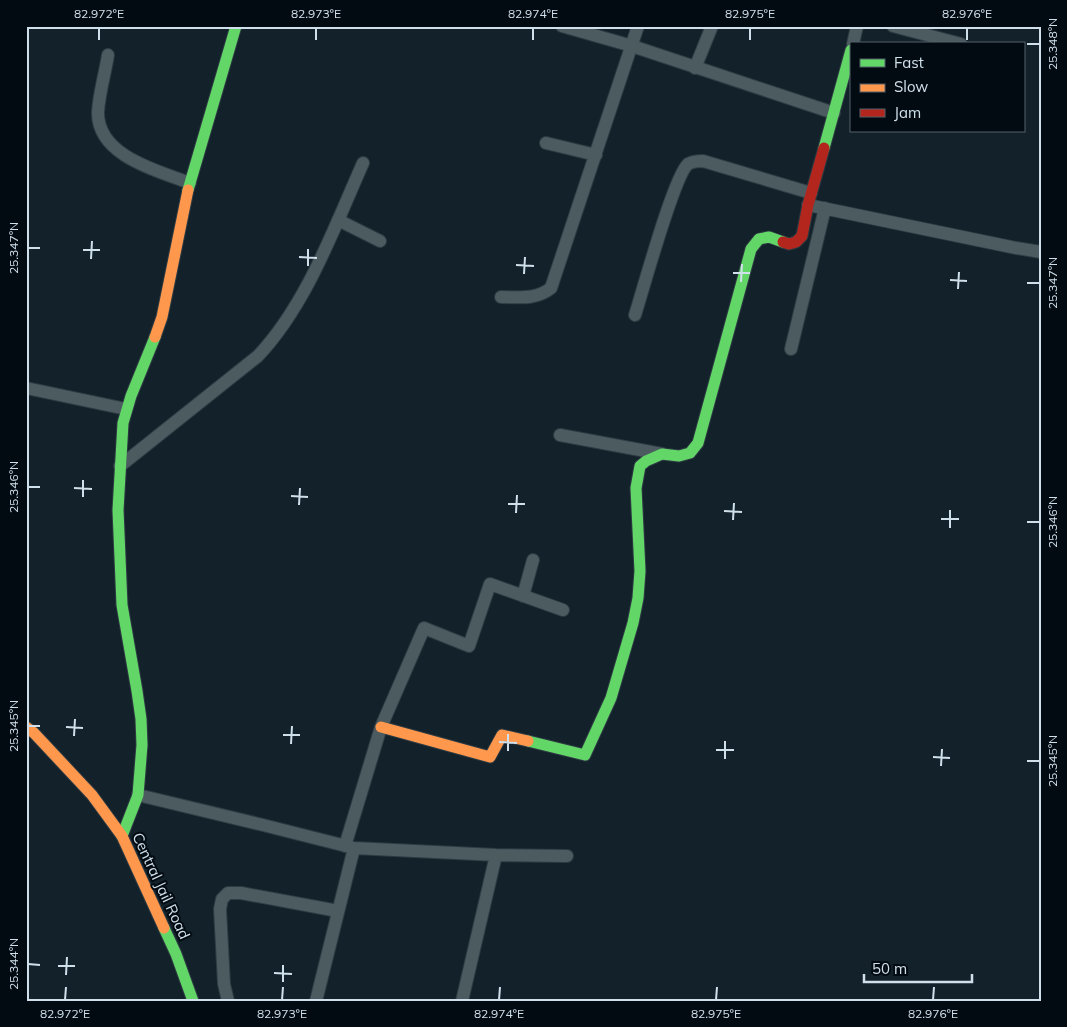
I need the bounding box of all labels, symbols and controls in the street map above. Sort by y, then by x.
text: 82.972°E [74,6,124,21]
text: 82.973°E [291,6,341,21]
text: 82.974°E [508,6,558,21]
text: 82.975°E [725,6,775,21]
text: 82.976°E [942,6,992,21]
text: 25.348°N [1045,18,1060,70]
legend [850,42,1024,132]
text: Fast [894,53,924,72]
text: Slow [894,77,928,96]
text: Jam [894,103,921,122]
text: 25.347°N [6,222,21,274]
text: 25.347°N [1045,257,1060,309]
text: 25.346°N [6,461,21,513]
text: 25.346°N [1045,496,1060,548]
text: 25.345°N [6,700,21,752]
text: 25.345°N [1045,735,1060,787]
street label: Central Jail Road [128,829,194,942]
text: 25.344°N [6,938,21,990]
scale bar [864,952,972,984]
text: 50 m [872,959,907,978]
text: 82.972°E [40,1006,90,1021]
text: 82.973°E [257,1006,307,1021]
text: 82.974°E [474,1006,524,1021]
text: 82.975°E [691,1006,741,1021]
text: 82.976°E [908,1006,958,1021]

